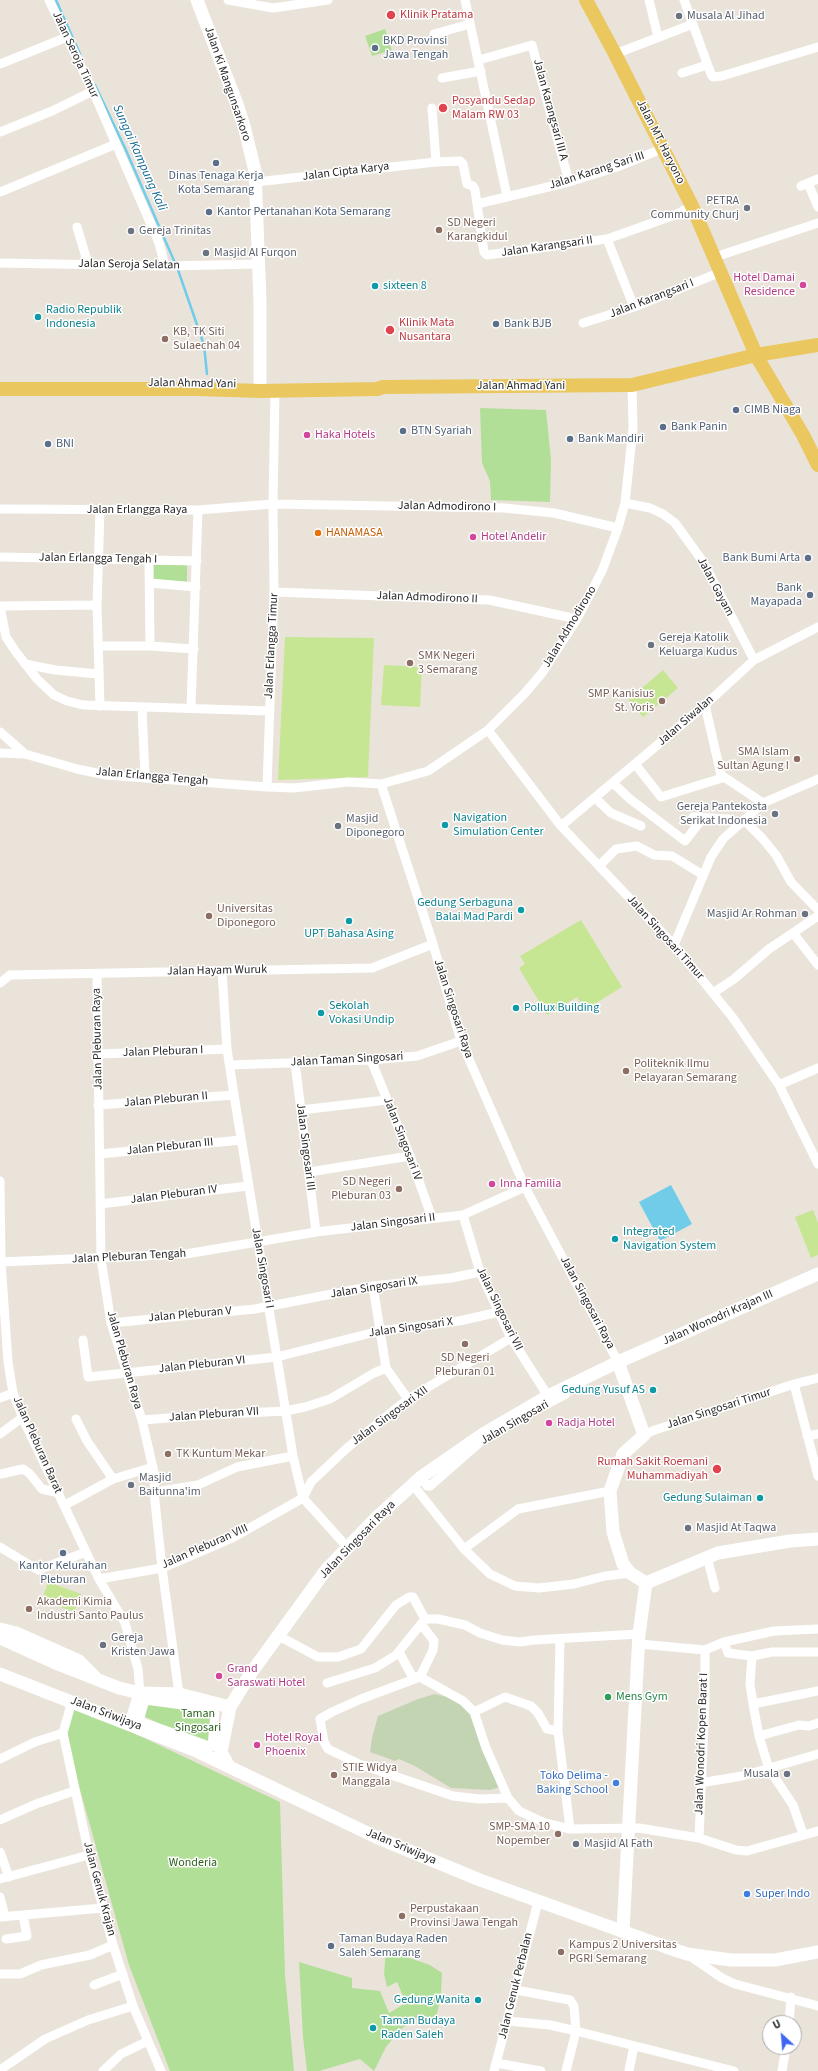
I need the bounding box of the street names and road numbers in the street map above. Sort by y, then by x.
street label: Jalan Seroja Timur [49,9,101,101]
street label: Jalan Ki Mangunsarkoro [201,25,253,143]
street label: Jalan Karangsari III A [530,58,570,162]
street label: Jalan MT. Haryono [633,97,687,187]
street label: Jalan Karang Sari III [548,149,646,193]
street label: Jalan Cipta Karya [302,160,390,184]
street label: Jalan Karangsari II [500,233,594,261]
street label: Jalan Seroja Selatan [78,257,180,273]
street label: Jalan Karangsari I [608,276,696,322]
street label: Jalan Ahmad Yani [148,376,236,392]
street label: Jalan Ahmad Yani [477,379,565,393]
street label: Jalan Admodirono I [398,499,496,515]
street label: Jalan Erlangga Raya [87,503,187,517]
street label: Jalan Erlangga Tengah I [39,551,157,567]
street label: Jalan Gayam [693,555,737,619]
street label: Jalan Admodirono [540,584,600,670]
street label: Jalan Admodirono II [376,589,478,607]
street label: Jalan Erlangga Timur [262,592,282,700]
street label: Jalan Siwalan [655,693,717,749]
street label: Jalan Erlangga Tengah [95,765,209,789]
street label: Jalan Singosari Timur [623,893,707,983]
street label: Jalan Singosari Raya [430,958,476,1060]
street label: Jalan Hayam Wuruk [167,963,267,979]
street label: Jalan Pleburan Raya [90,988,106,1090]
street label: Jalan Pleburan I [122,1043,204,1061]
street label: Jalan Taman Singosari [290,1050,404,1070]
street label: Jalan Pleburan II [124,1089,208,1111]
street label: Jalan Singosari IV [379,1095,425,1183]
street label: Jalan Singosari III [292,1102,318,1192]
street label: Jalan Pleburan III [126,1135,214,1159]
street label: Jalan Pleburan IV [130,1183,218,1207]
street label: Jalan Singosari II [350,1211,436,1235]
street label: Jalan Singosari I [248,1226,276,1310]
street label: Jalan Pleburan Tengah [72,1247,186,1267]
street label: Jalan Singosari Raya [556,1254,618,1352]
street label: Jalan Singosari VII [473,1265,525,1353]
street label: Jalan Singosari IX [329,1274,419,1302]
street label: Jalan Wonodri Krajan III [661,1287,775,1349]
street label: Jalan Pleburan V [148,1304,232,1326]
street label: Jalan Pleburan Raya [103,1309,145,1411]
street label: Jalan Singosari X [368,1315,454,1341]
street label: Jalan Pleburan VI [158,1353,246,1377]
street label: Jalan Singosari XII [349,1383,431,1449]
street label: Jalan Singosari Timur [665,1385,773,1433]
street label: Jalan Pleburan Barat [9,1394,65,1496]
street label: Jalan Singosari [478,1398,552,1448]
street label: Jalan Pleburan VII [168,1405,260,1425]
street label: Jalan Singosari Raya [317,1498,399,1582]
street label: Jalan Pleburan VIII [159,1521,251,1573]
street label: Jalan Wonodri Kopen Barat I [692,1673,712,1815]
street label: Jalan Sriwijaya [68,1694,144,1734]
street label: Jalan Sriwijaya [363,1826,439,1868]
street label: Jalan Genuk Krajan [79,1840,119,1938]
street label: Jalan Genuk Perbalan [496,1931,536,2041]

